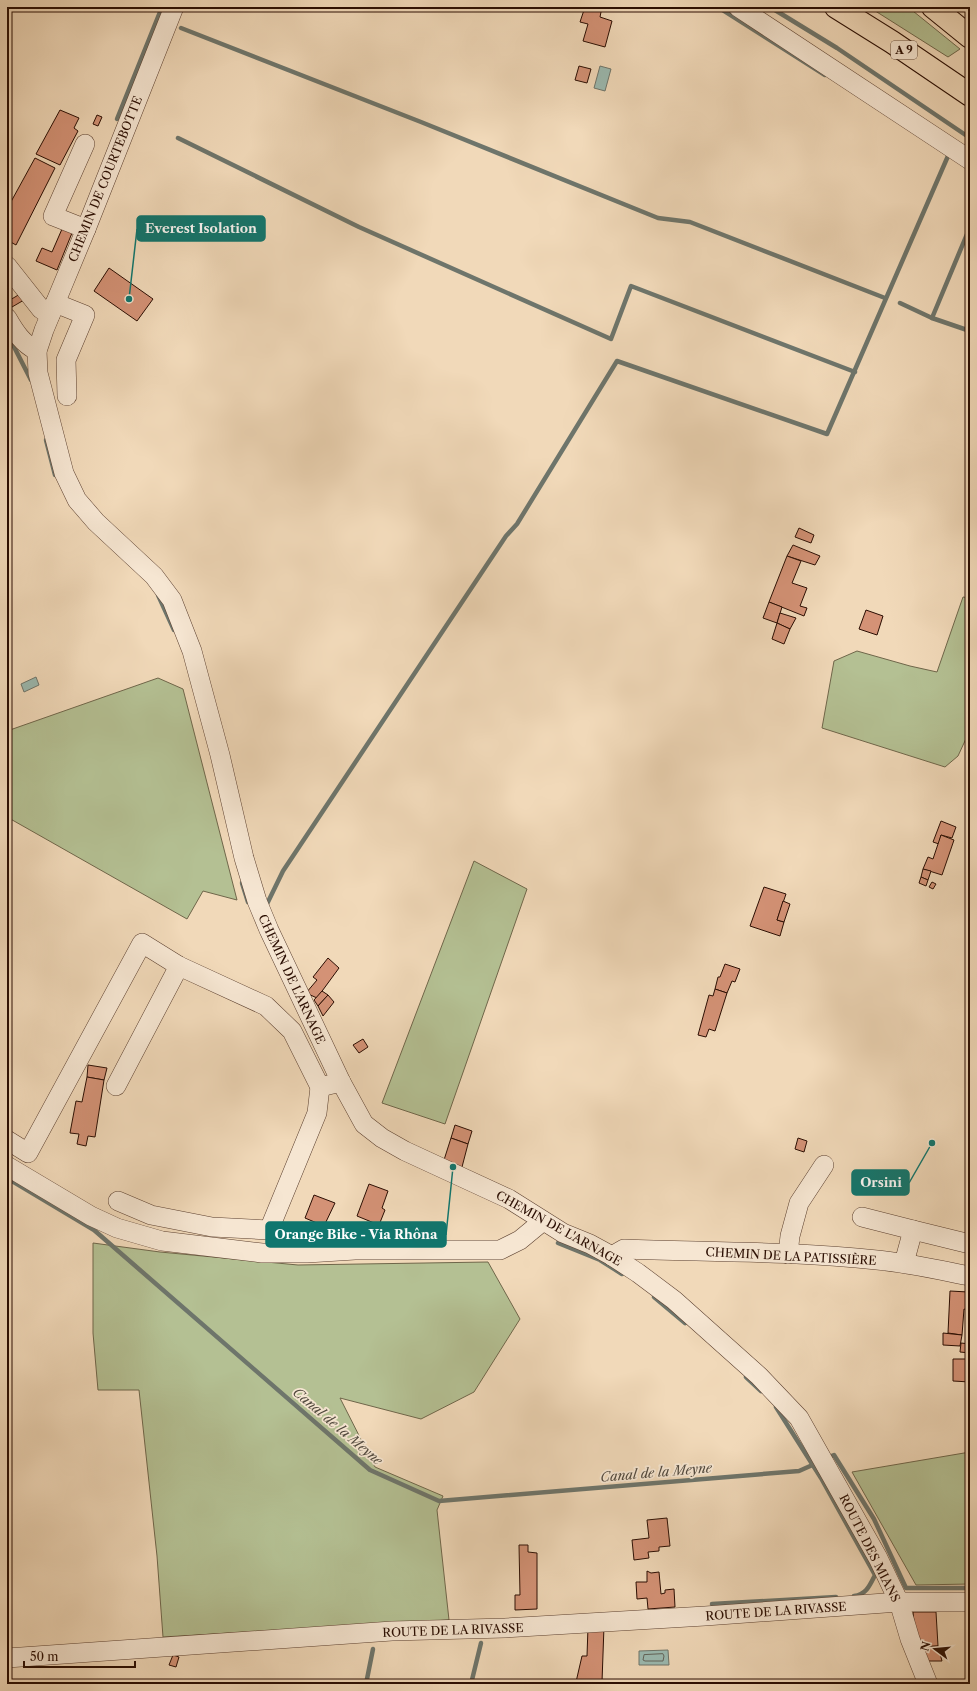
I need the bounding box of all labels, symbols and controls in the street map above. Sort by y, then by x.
road number: A 9 [891,41,917,59]
street label: CHEMIN DE COURTEBOTTE [65,94,145,264]
callout: Everest Isolation [137,216,265,241]
text: Everest Isolation [145,220,257,236]
street label: CHEMIN DE L'ARNAGE [255,912,329,1046]
callout: Orsini [852,1170,909,1195]
text: Orsini [860,1174,902,1190]
street label: CHEMIN DE L'ARNAGE [494,1187,624,1269]
callout: Orange Bike - Via Rhôna [266,1222,446,1247]
text: Orange Bike - Via Rhôna [274,1226,438,1242]
street label: CHEMIN DE LA PATISSIÈRE [705,1243,877,1268]
water label: Canal de la Meyne [290,1384,387,1469]
water label: Canal de la Meyne [600,1459,713,1485]
street label: ROUTE DES MIANS [836,1492,904,1604]
street label: ROUTE DE LA RIVASSE [705,1599,847,1623]
street label: ROUTE DE LA RIVASSE [382,1620,524,1640]
north arrow [915,1629,955,1669]
text: N [917,1639,934,1653]
scale bar [24,1643,135,1669]
text: 50 m [30,1649,59,1664]

